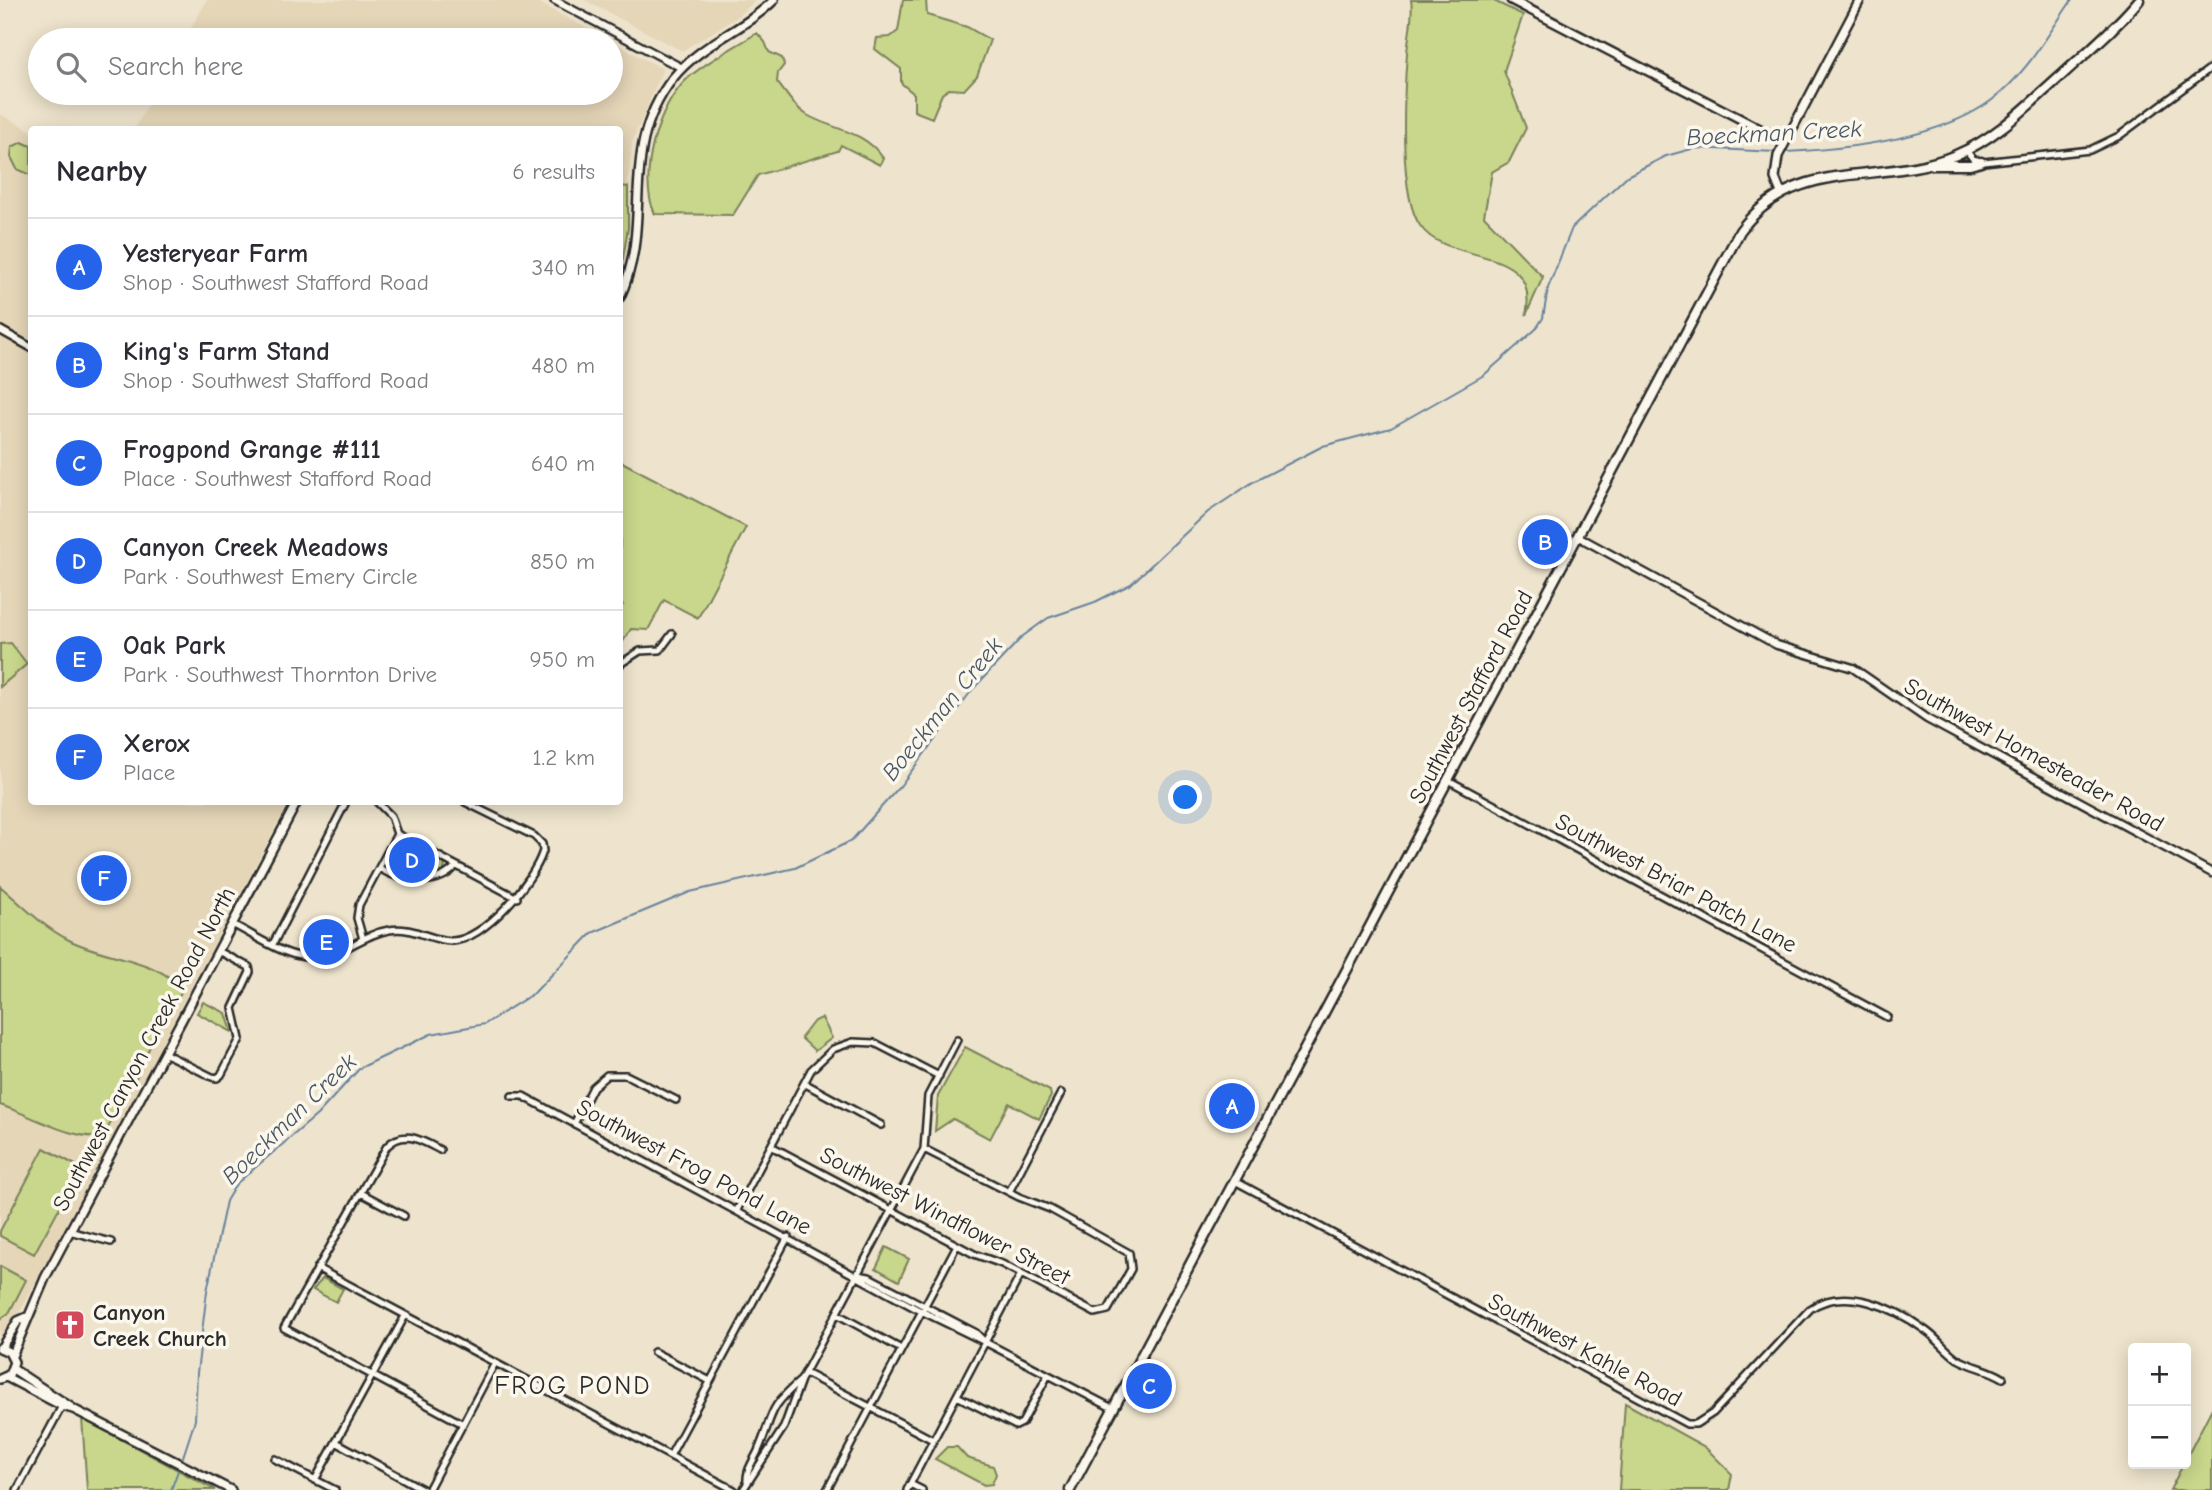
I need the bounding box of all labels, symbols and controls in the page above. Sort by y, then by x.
search box [28,28,623,105]
icon: search [52,48,90,86]
text: Search here [108,52,243,82]
water label: Boeckman Creek [1685,114,1863,152]
text: Nearby [56,154,147,189]
text: 6 results [512,158,595,185]
text: Yesteryear Farm [123,239,308,269]
text: A [73,254,85,281]
text: 340 m [532,254,595,281]
text: Shop · Southwest Stafford Road [123,269,429,296]
text: King's Farm Stand [123,337,330,367]
text: B [72,352,86,379]
text: 480 m [531,352,595,379]
text: Shop · Southwest Stafford Road [123,367,429,394]
text: Frogpond Grange #111 [123,435,381,465]
text: C [72,450,86,477]
text: 640 m [531,450,595,477]
text: Place · Southwest Stafford Road [123,465,432,492]
pin: B [1522,516,1568,568]
text: Canyon Creek Meadows [123,533,388,563]
text: D [72,548,86,575]
text: 850 m [530,548,595,575]
text: Park · Southwest Emery Circle [123,563,418,590]
street label: Southwest Stafford Road [1403,586,1539,808]
text: Oak Park [123,631,225,661]
water label: Boeckman Creek [876,632,1008,786]
text: E [72,646,86,673]
text: 950 m [530,646,595,673]
text: Park · Southwest Thornton Drive [123,661,437,688]
street label: Southwest Homesteader Road [1899,672,2169,838]
text: Xerox [123,729,190,759]
text: F [72,744,86,771]
text: 1.2 km [533,744,595,771]
text: Place [123,759,175,786]
your location [1168,780,1202,814]
street label: Southwest Briar Patch Lane [1551,808,1801,958]
pin: D [389,834,435,886]
pin: F [81,852,127,904]
street label: Southwest Canyon Creek Road North [47,883,241,1215]
pin: E [303,916,349,968]
water label: Boeckman Creek [216,1048,362,1190]
pin: A [1209,1080,1255,1132]
street label: Southwest Frog Pond Lane [572,1094,816,1240]
street label: Southwest Windflower Street [815,1141,1076,1292]
street label: Southwest Kahle Road [1484,1288,1686,1412]
place label: Canyon Creek Church [93,1299,227,1352]
church icon: Canyon Creek Church [53,1308,87,1342]
map controls [2128,1343,2191,1469]
button: + [2128,1343,2191,1406]
pin: C [1126,1360,1172,1412]
district label: FROG POND [494,1371,652,1401]
button: − [2128,1406,2191,1469]

